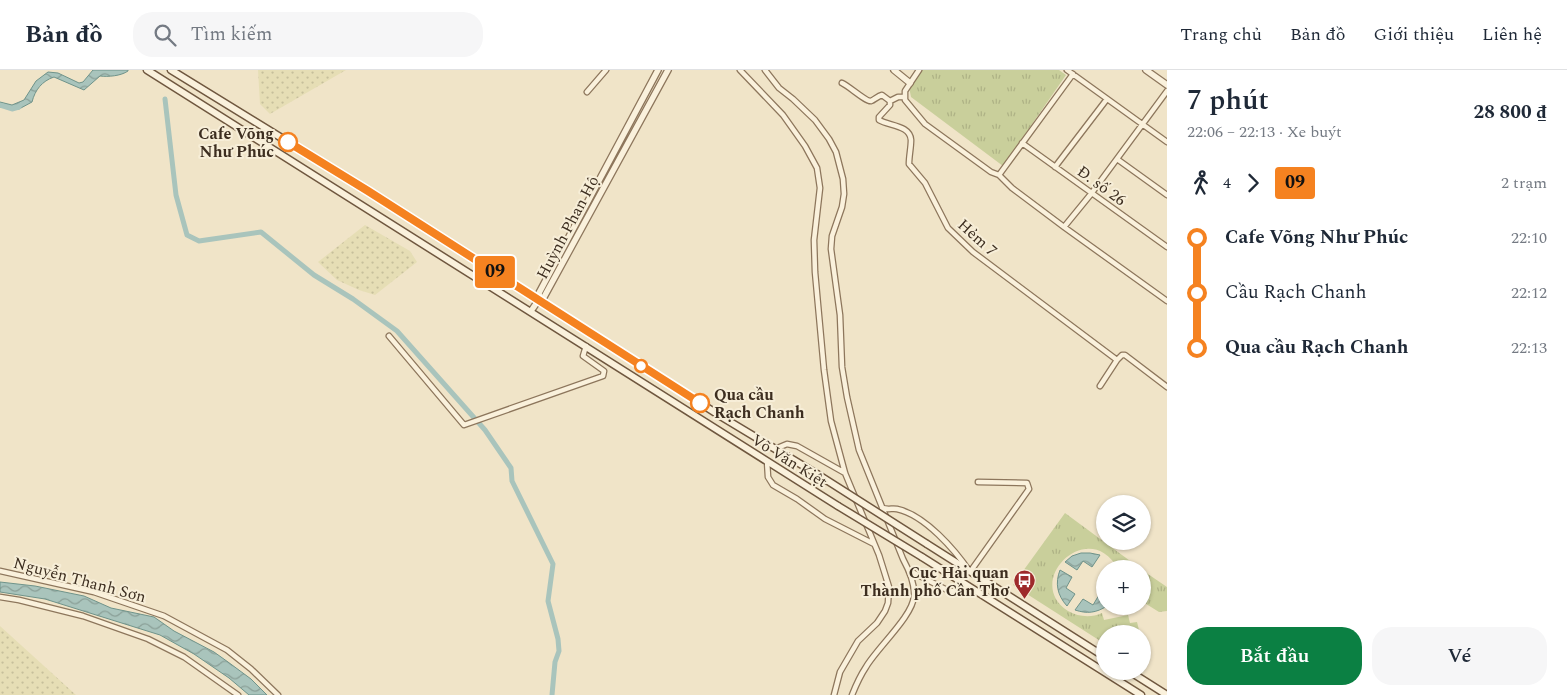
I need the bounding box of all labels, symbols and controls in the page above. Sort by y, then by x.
search box [133,12,483,57]
text: Bản đồ [25,17,103,53]
text: Tìm kiếm [191,20,272,49]
icon: search [151,21,179,49]
text: Trang chủ [1180,21,1262,48]
text: Bản đồ [1290,21,1346,48]
text: Giới thiệu [1374,21,1454,48]
text: Liên hệ [1482,21,1542,48]
text: 7 phút [1187,79,1269,122]
text: 28 800 ₫ [1474,98,1547,127]
text: 22:06 – 22:13 · Xe buýt [1187,120,1342,144]
place label: Cafe Võng Như Phúc [198,122,274,164]
marker: Cafe Võng Như Phúc [278,132,298,152]
street label: Đ. số 26 [1072,160,1131,212]
icon: walk [1187,169,1215,197]
icon: forward [1239,169,1267,197]
text: 09 [1285,169,1305,196]
street label: Huỳnh Phan Hộ [530,171,605,284]
text: 4 [1223,171,1231,195]
text: 2 trạm [1501,171,1547,195]
street label: Hẻm 7 [952,213,1003,262]
text: Cafe Võng Như Phúc [1225,223,1408,252]
text: 22:10 [1511,226,1547,250]
line badge: 09 [472,256,518,288]
text: 09 [485,258,505,285]
text: Cầu Rạch Chanh [1225,278,1367,307]
text: 22:12 [1511,281,1547,305]
text: Qua cầu Rạch Chanh [1225,333,1408,362]
text: 22:13 [1511,336,1547,360]
unlabelled marker [634,359,648,373]
place label: Qua cầu Rạch Chanh [714,383,805,425]
marker: Qua cầu Rạch Chanh [690,393,710,413]
street label: Võ Văn Kiệt [747,428,832,494]
map controls [1096,495,1151,680]
button: layers [1096,495,1151,550]
street label: Nguyễn Thanh Sơn [11,551,149,609]
button: + [1096,560,1151,615]
place label: Cục Hải quan Thành phố Cần Thơ [860,561,1010,603]
bus stop icon: Cục Hải quan Thành phố Cần Thơ [1013,569,1037,600]
button: − [1096,625,1151,680]
button: Bắt đầu [1187,627,1362,685]
button: Vé [1372,627,1547,685]

